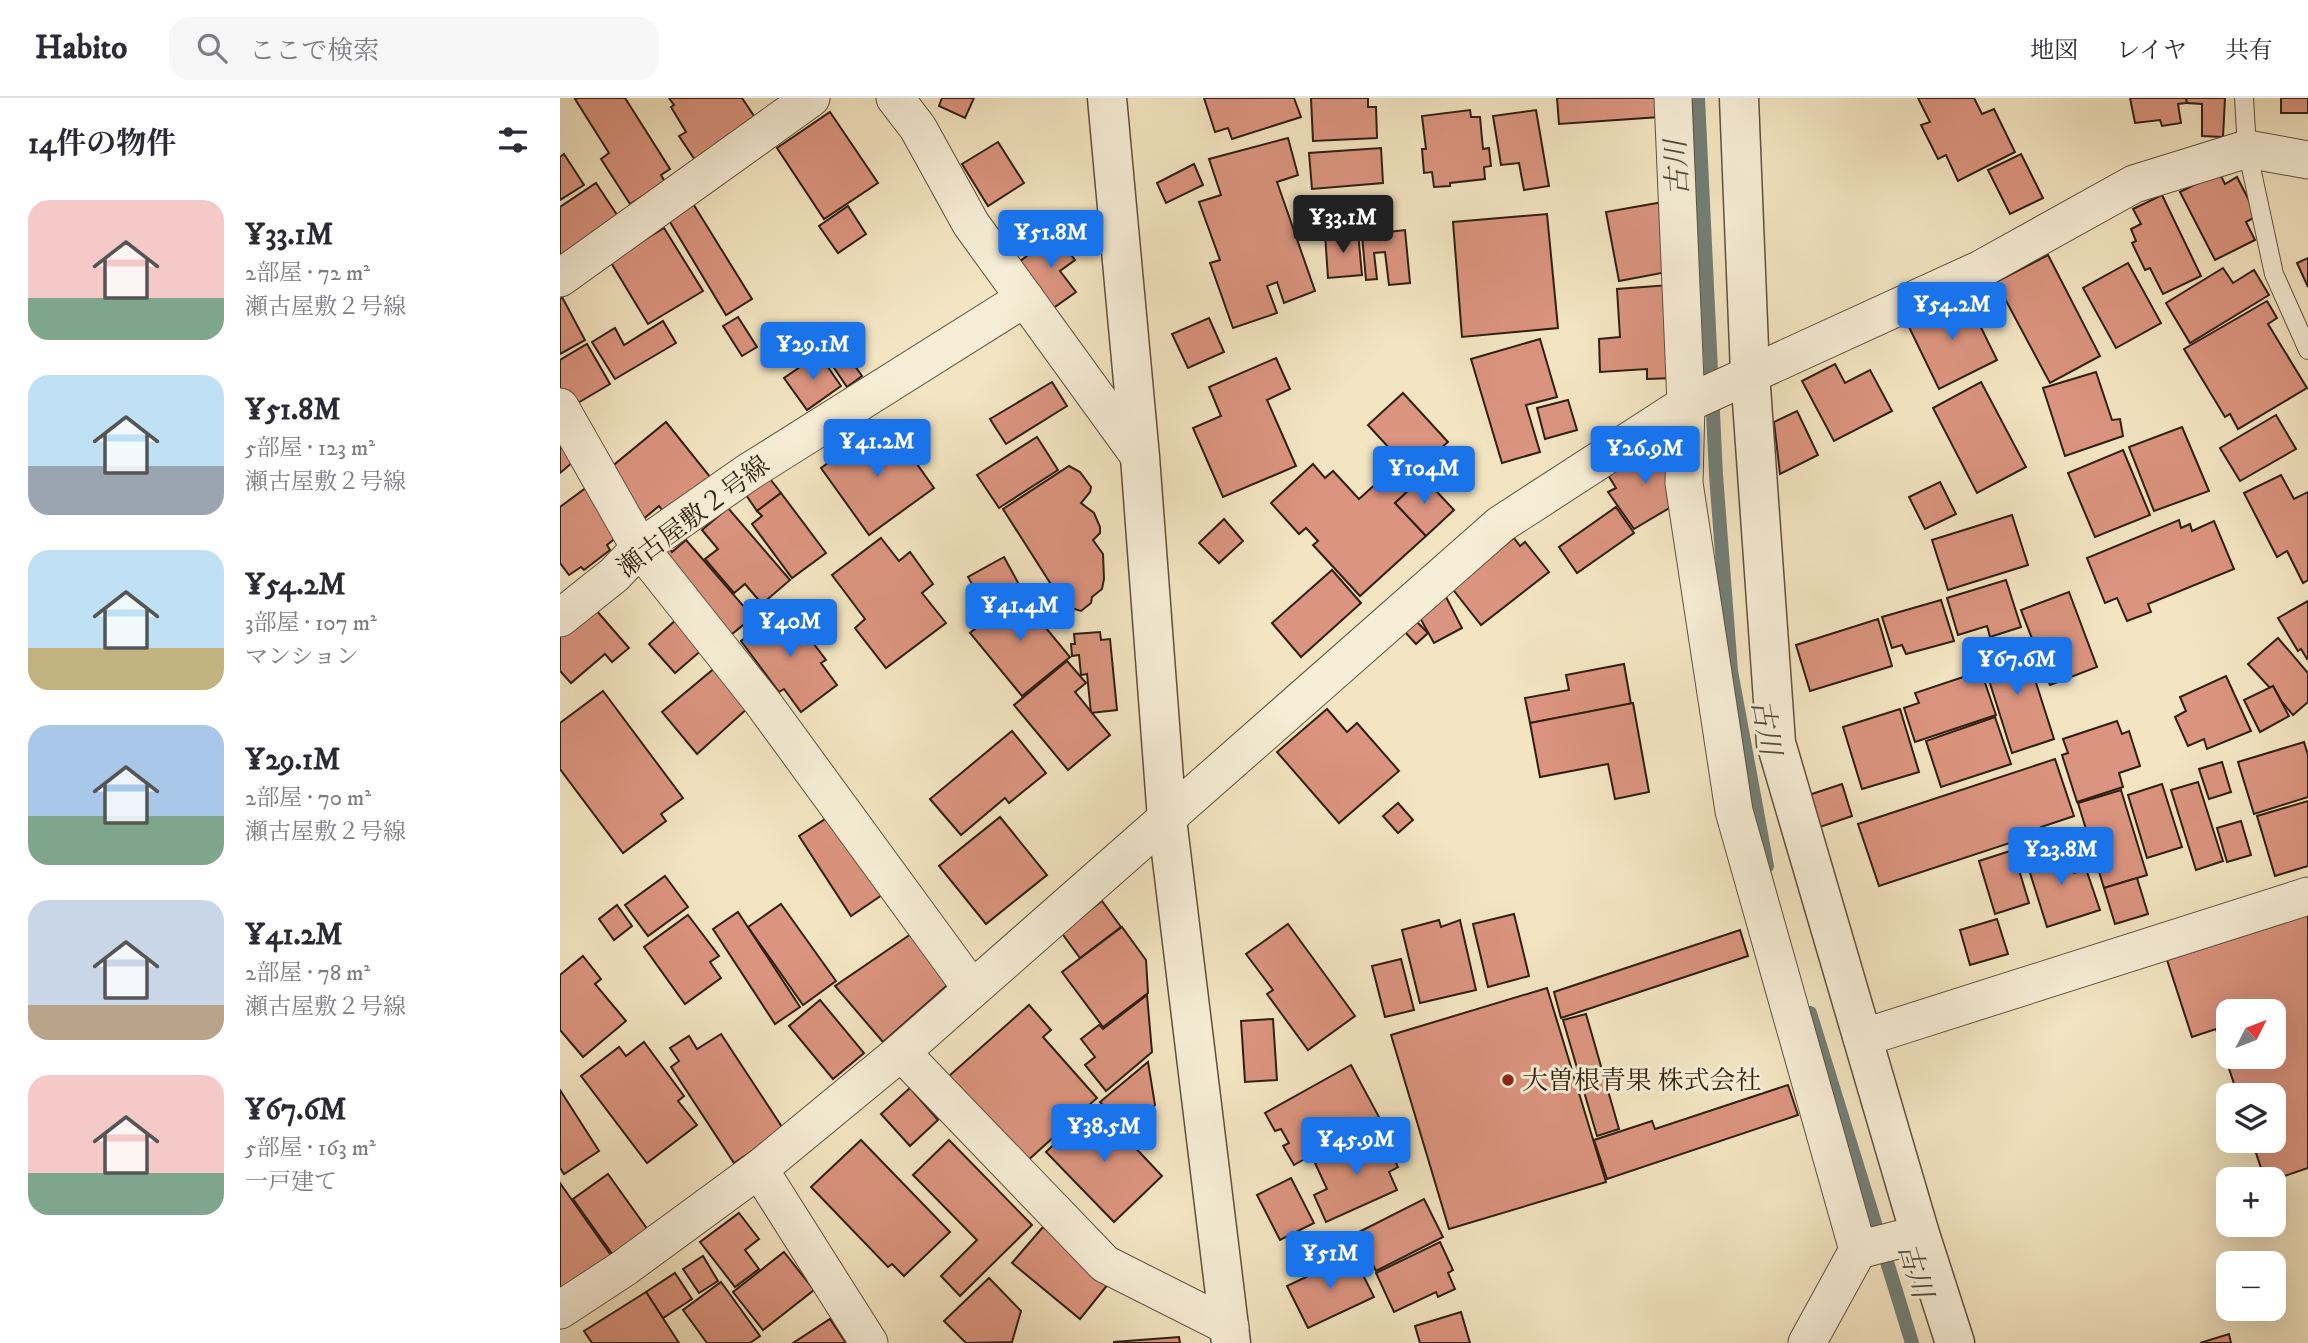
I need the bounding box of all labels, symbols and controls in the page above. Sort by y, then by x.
search box [169,17,659,80]
text: Habito [35,28,127,69]
icon: search [193,29,231,67]
text: ここで検索 [249,35,379,68]
text: 地図 [2030,36,2078,66]
text: レイヤ [2116,36,2187,66]
text: 共有 [2225,36,2273,66]
icon: filters [494,121,532,159]
text: 14件の物件 [28,126,176,163]
water label: 古川 [1658,136,1696,197]
pin: ¥33.1M [1286,195,1400,255]
text: ¥33.1M [1309,203,1377,232]
pin: ¥51.8M [994,211,1108,270]
text: ¥33.1M [245,217,333,254]
text: ¥51.8M [1014,218,1088,247]
icon: home [84,228,168,312]
text: 2部屋 · 72 m² [245,259,370,288]
pin: ¥54.2M [1895,282,2009,342]
text: ¥54.2M [1913,290,1991,319]
text: 瀬古屋敷２号線 [245,293,406,322]
pin: ¥29.1M [756,322,870,382]
text: ¥29.1M [776,330,850,359]
text: ¥51.8M [245,392,341,429]
icon: home [84,403,168,487]
pin: ¥41.2M [820,420,934,479]
pin: ¥26.9M [1588,426,1702,486]
text: ¥41.2M [840,427,914,456]
text: 5部屋 · 123 m² [245,434,375,463]
text: ¥26.9M [1607,434,1683,463]
pin: ¥104M [1375,446,1473,506]
street label: 瀬古屋敷２号線 [611,449,777,585]
text: ¥104M [1389,454,1459,483]
text: 瀬古屋敷２号線 [245,468,406,497]
text: ¥54.2M [245,567,346,604]
icon: home [84,578,168,662]
pin: ¥41.4M [963,584,1077,643]
text: ¥41.4M [981,591,1059,620]
pin: ¥40M [749,600,831,659]
text: ¥40M [759,607,821,636]
text: 3部屋 · 107 m² [245,609,377,638]
pin: ¥67.6M [1960,638,2074,697]
text: マンション [245,643,359,672]
text: ¥67.6M [1978,645,2056,674]
water label: 古川 [1743,697,1788,761]
text: ¥29.1M [245,742,340,779]
icon: home [84,753,168,837]
text: 2部屋 · 70 m² [245,784,371,813]
text: 瀬古屋敷２号線 [245,818,406,847]
pin: ¥23.8M [2004,828,2118,887]
text: ¥23.8M [2024,835,2098,864]
text: ¥41.2M [245,917,343,954]
icon: home [84,928,168,1012]
text: 2部屋 · 78 m² [245,959,370,988]
text: 瀬古屋敷２号線 [245,993,406,1022]
north arrow [2216,999,2286,1069]
map controls [2216,999,2286,1321]
place label: 大曽根青果 株式会社 [1522,1065,1762,1098]
marker: 大曽根青果 株式会社 [1500,1072,1516,1088]
button: layers [2216,1083,2286,1153]
text: ¥67.6M [245,1092,347,1129]
icon: home [84,1103,168,1187]
pin: ¥38.5M [1047,1104,1161,1164]
text: ¥38.5M [1067,1112,1141,1141]
pin: ¥45.9M [1299,1118,1413,1177]
text: ¥45.9M [1317,1125,1395,1154]
text: 5部屋 · 163 m² [245,1134,376,1163]
button: + [2216,1167,2286,1237]
text: 一戸建て [245,1168,337,1197]
pin: ¥51M [1289,1232,1371,1291]
text: ¥51M [1302,1239,1358,1268]
water label: 古川 [1890,1239,1940,1305]
button: − [2216,1251,2286,1321]

